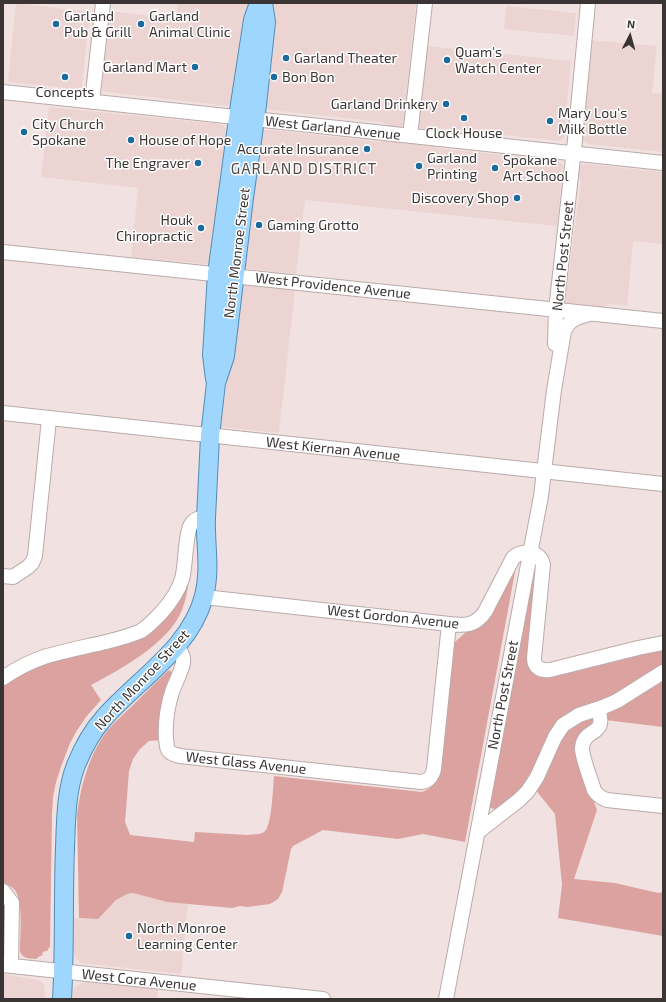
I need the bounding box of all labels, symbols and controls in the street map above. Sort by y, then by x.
place label: Garland Pub & Grill [64,8,131,40]
place label: Garland Animal Clinic [149,8,231,40]
north arrow [610,16,650,56]
text: N [627,17,636,30]
marker: Garland Pub & Grill [51,19,61,29]
marker: Garland Animal Clinic [136,19,146,29]
place label: Quam's Watch Center [455,44,541,76]
place label: Garland Theater [294,50,397,66]
marker: Garland Theater [281,53,291,63]
marker: Quam's Watch Center [442,55,452,65]
place label: Garland Mart [103,59,187,75]
marker: Garland Mart [190,62,200,72]
place label: Bon Bon [282,69,335,85]
marker: Concepts [60,72,70,82]
marker: Bon Bon [269,72,279,82]
place label: Concepts [36,84,94,100]
place label: Garland Drinkery [331,96,438,112]
marker: Garland Drinkery [441,99,451,109]
place label: Mary Lou's Milk Bottle [558,105,627,138]
street label: West Garland Avenue [264,113,402,143]
marker: Clock House [459,113,469,123]
place label: City Church Spokane [32,116,104,148]
marker: Mary Lou's Milk Bottle [545,116,555,126]
place label: Clock House [425,125,503,141]
marker: City Church Spokane [19,127,29,137]
place label: House of Hope [139,132,231,148]
marker: House of Hope [126,135,136,145]
place label: Accurate Insurance [237,141,359,157]
marker: Accurate Insurance [362,144,372,154]
place label: Garland Printing [427,150,477,182]
place label: Spokane Art School [503,152,569,184]
place label: The Engraver [106,155,190,171]
marker: The Engraver [193,158,203,168]
district label: GARLAND DISTRICT [231,160,377,178]
marker: Garland Printing [414,161,424,171]
marker: Spokane Art School [490,163,500,173]
street label: North Monroe Street [221,187,253,319]
place label: Discovery Shop [411,190,509,206]
marker: Discovery Shop [512,193,522,203]
street label: North Post Street [549,200,577,312]
place label: Houk Chiropractic [116,212,193,244]
place label: Gaming Grotto [267,217,359,233]
marker: Gaming Grotto [254,220,264,230]
marker: Houk Chiropractic [196,223,206,233]
street label: West Providence Avenue [254,269,412,303]
street label: West Kiernan Avenue [265,434,401,464]
street label: West Gordon Avenue [326,602,460,632]
street label: North Monroe Street [91,626,193,734]
street label: North Post Street [484,639,522,751]
street label: West Glass Avenue [185,748,307,778]
place label: North Monroe Learning Center [137,920,238,952]
marker: North Monroe Learning Center [124,931,134,941]
street label: West Cora Avenue [81,966,197,994]

